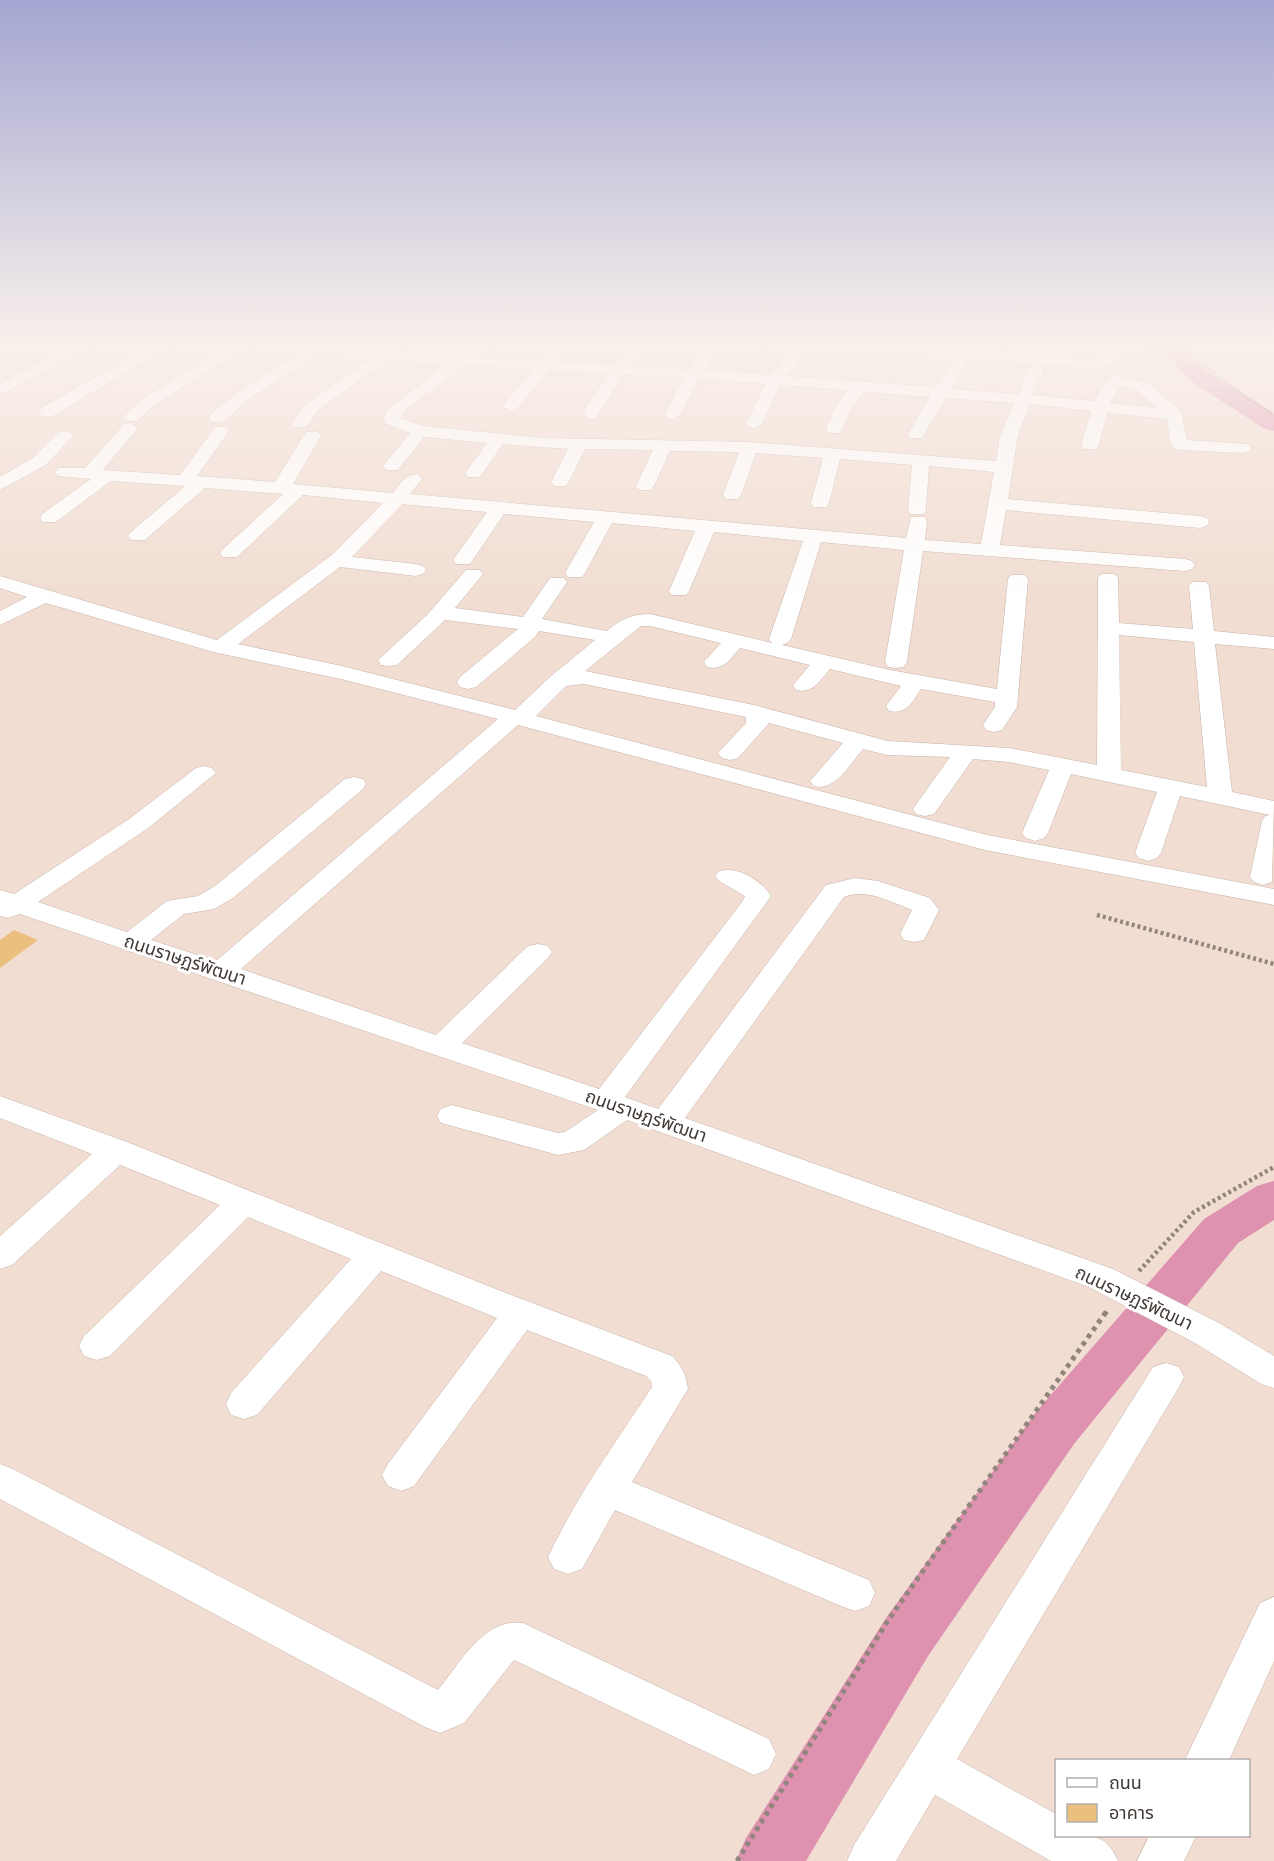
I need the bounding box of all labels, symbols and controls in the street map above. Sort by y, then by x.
street label: ถนนราษฏร์พัฒนา [121,930,249,990]
street label: ถนนราษฏร์พัฒนา [582,1085,710,1147]
street label: ถนนราษฏร์พัฒนา [1072,1261,1196,1335]
legend [1055,1759,1250,1837]
text: ถนน [1109,1772,1142,1794]
text: อาคาร [1109,1802,1154,1824]

